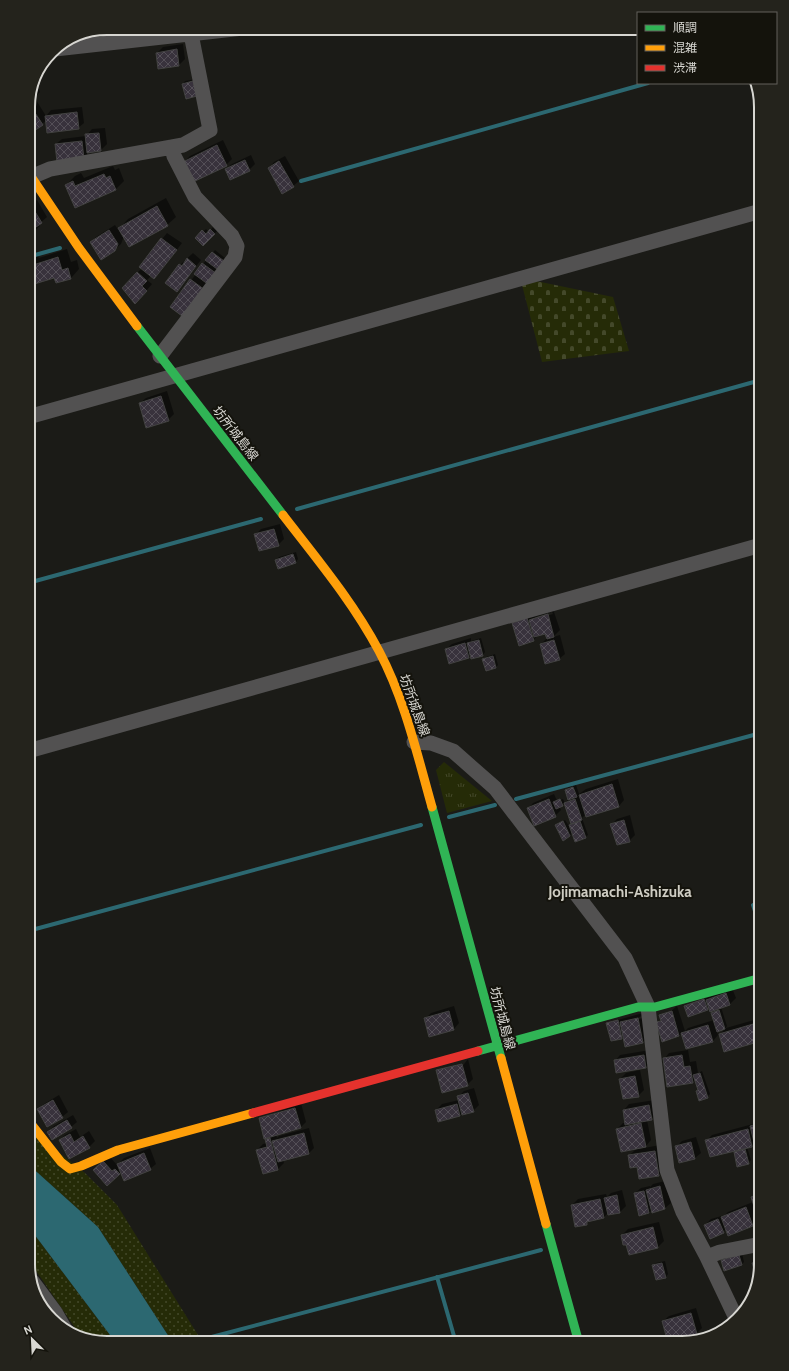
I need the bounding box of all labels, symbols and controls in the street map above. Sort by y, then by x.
legend [637,12,777,84]
text: 順調 [673,20,697,35]
text: 混雑 [673,40,697,55]
text: 渋滞 [673,60,697,75]
street label: 坊所城島線 [210,402,262,464]
street label: 坊所城島線 [396,672,434,738]
district label: Jojimamachi-Ashizuka [547,883,692,901]
street label: 坊所城島線 [487,985,519,1051]
north arrow [12,1319,52,1359]
text: N [22,1322,34,1338]

